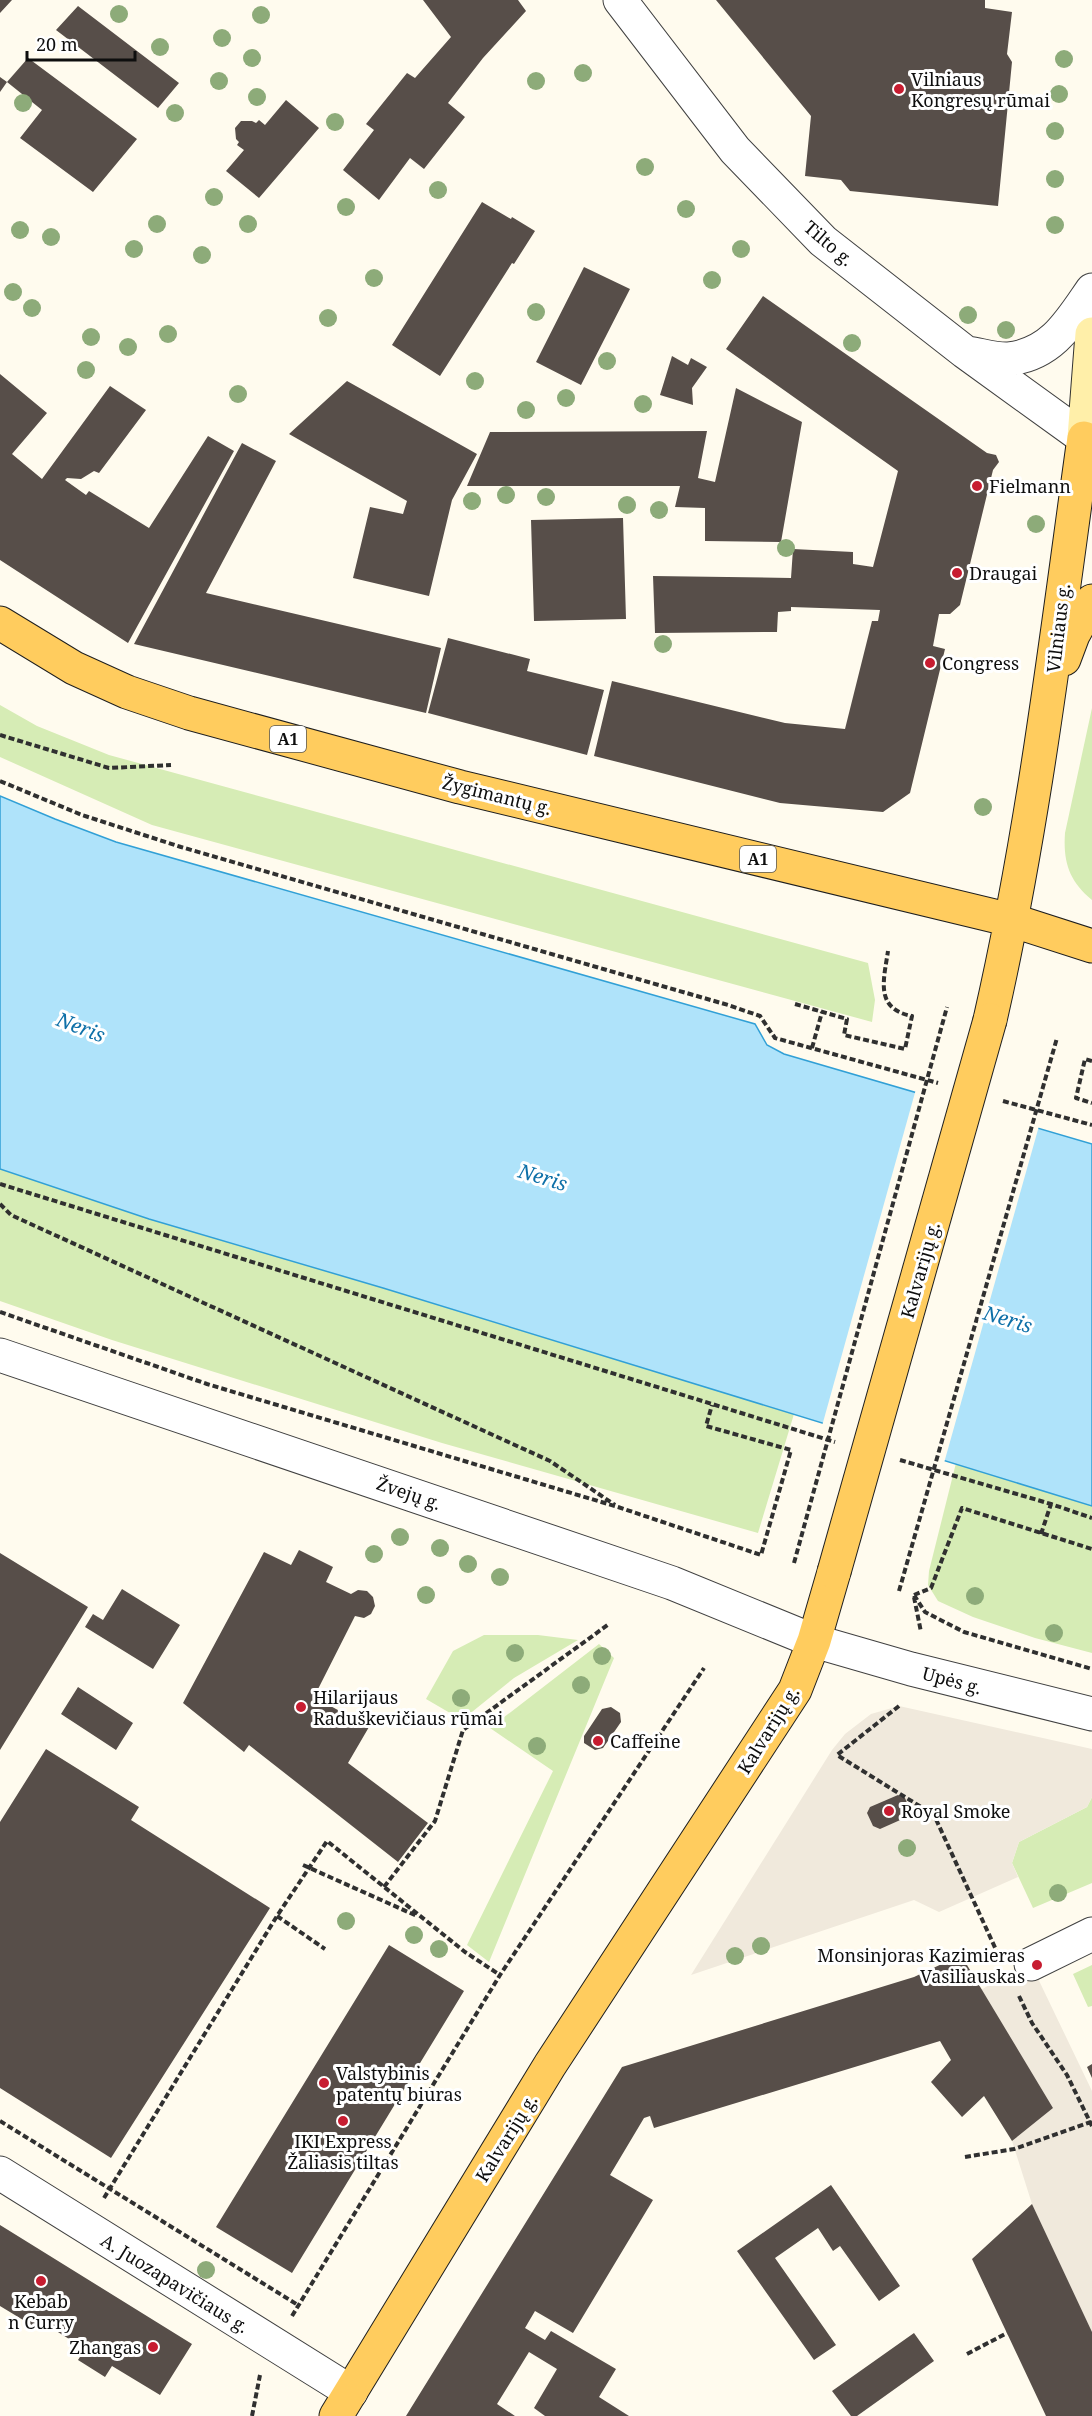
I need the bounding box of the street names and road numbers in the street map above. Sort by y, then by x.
street label: Tilto g. [799,215,859,271]
street label: Vilniaus g. [1041,582,1075,674]
road number: A1 [270,726,306,752]
street label: Žygimantų g. [440,770,554,820]
road number: A1 [740,846,776,872]
street label: Kalvarijų g. [895,1219,945,1321]
street label: Žvejų g. [374,1471,444,1515]
street label: Upės g. [920,1661,984,1699]
street label: Kalvarijų g. [732,1682,804,1778]
street label: Kalvarijų g. [470,2090,542,2186]
street label: A. Juozapavičiaus g. [97,2228,253,2338]

